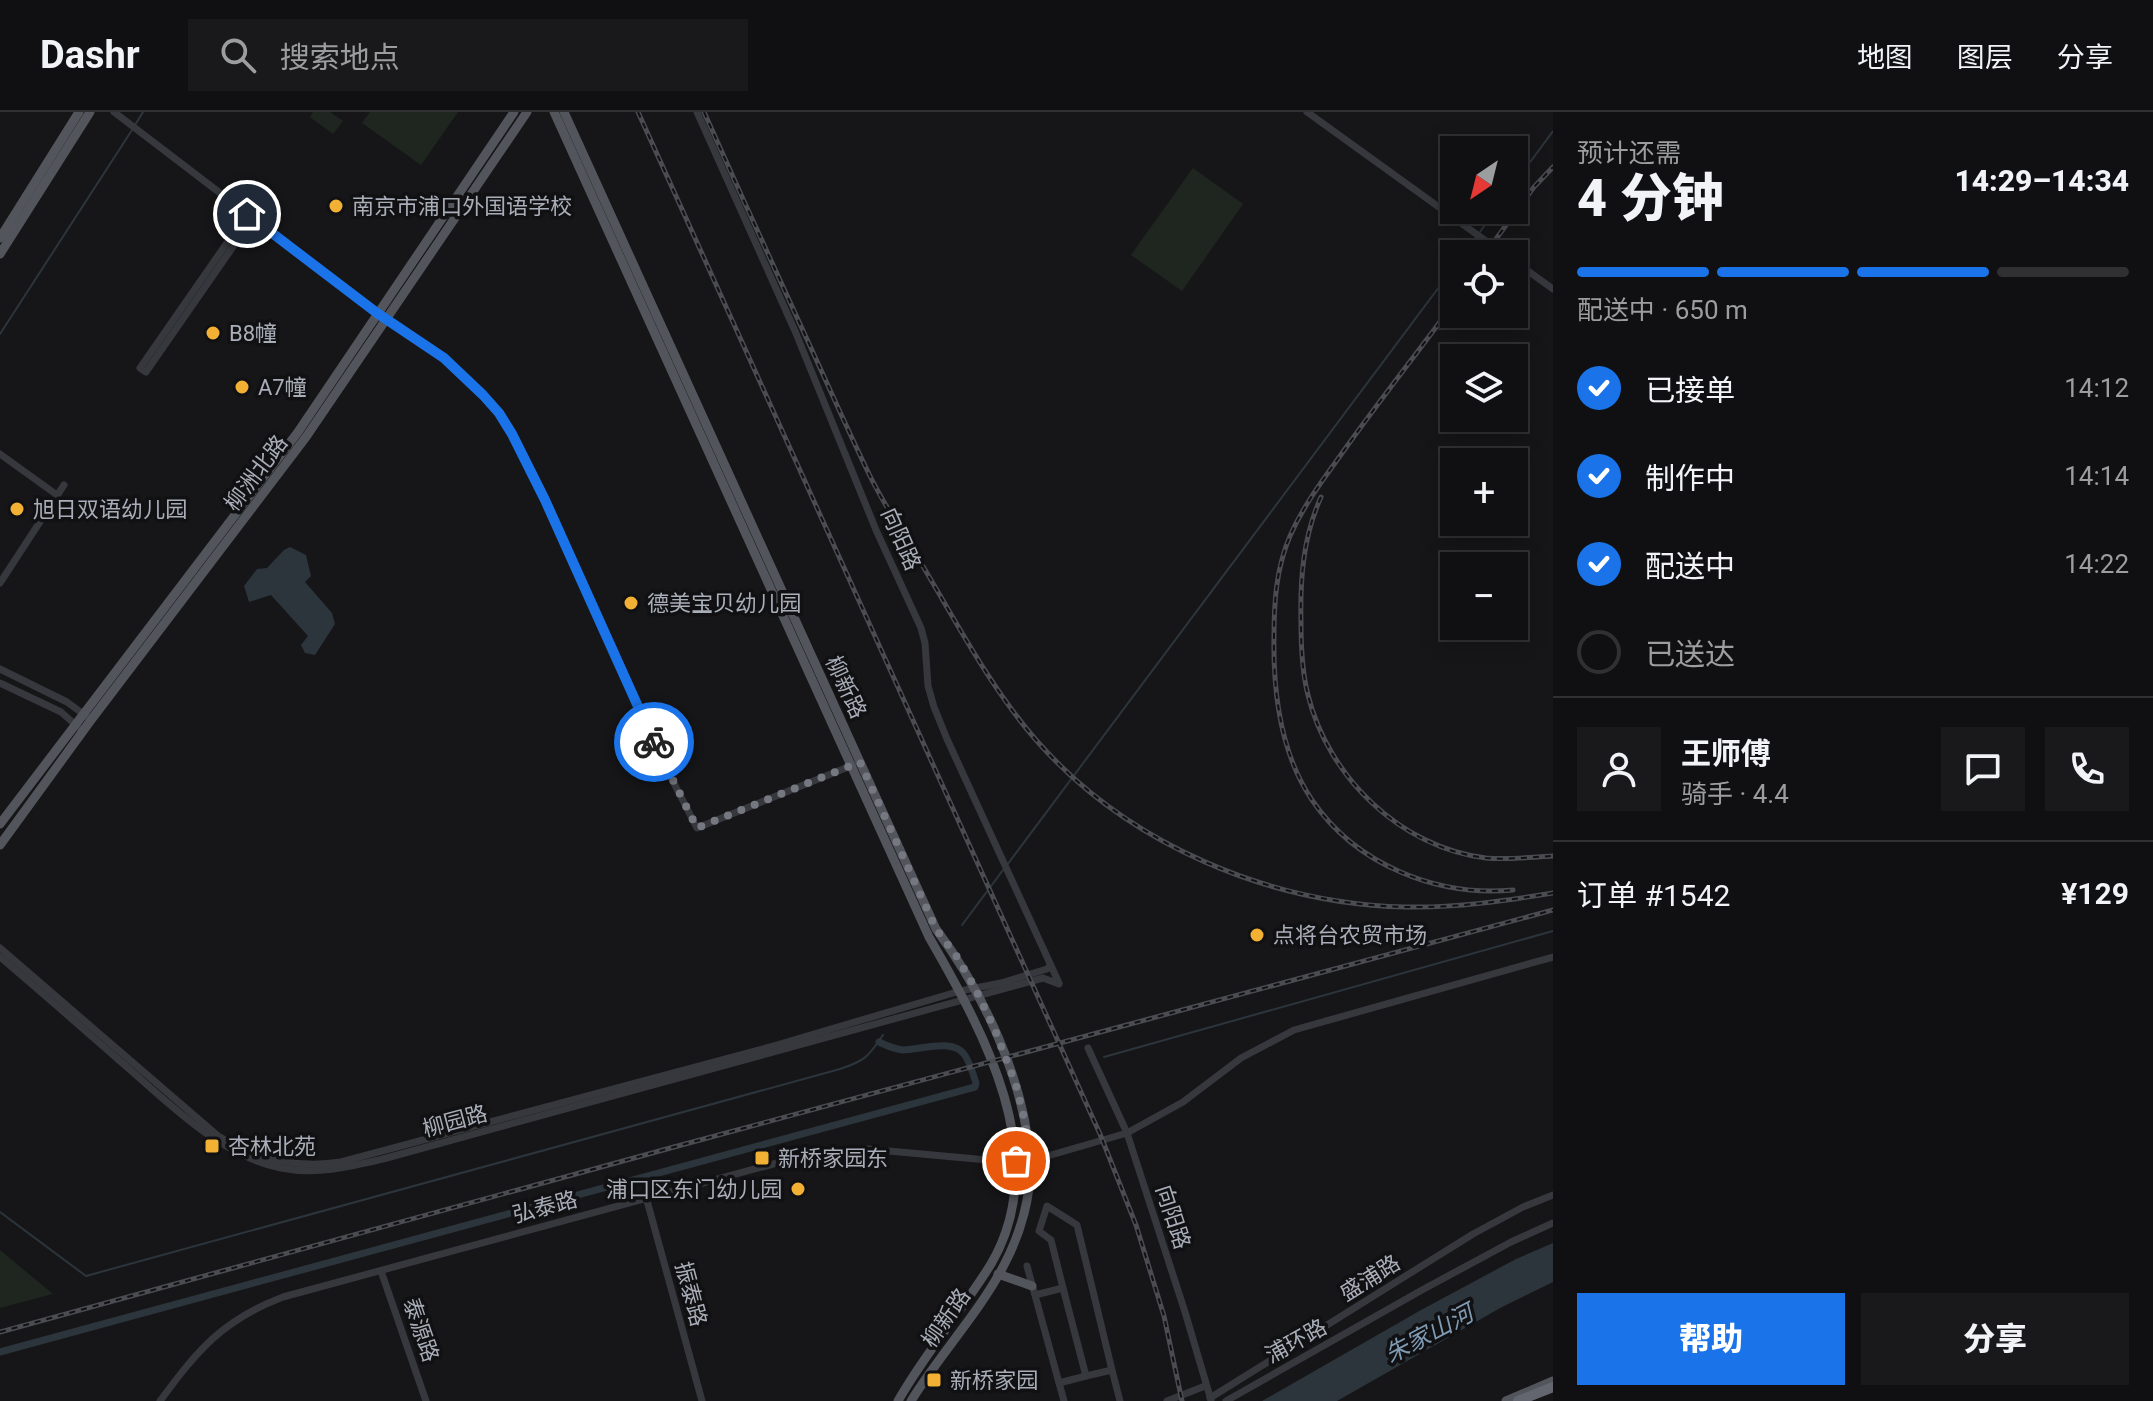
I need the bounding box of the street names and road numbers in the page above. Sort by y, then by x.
street label: 柳洲北路 [220,430,292,516]
street label: 向阳路 [876,504,926,574]
street label: 柳新路 [821,652,871,722]
street label: 柳园路 [420,1100,490,1142]
street label: 向阳路 [1151,1182,1195,1252]
street label: 弘泰路 [510,1186,580,1228]
street label: 盛浦路 [1335,1250,1405,1306]
street label: 振泰路 [670,1259,712,1329]
street label: 柳新路 [917,1284,975,1352]
street label: 泰源路 [398,1295,444,1365]
street label: 浦环路 [1261,1314,1331,1368]

